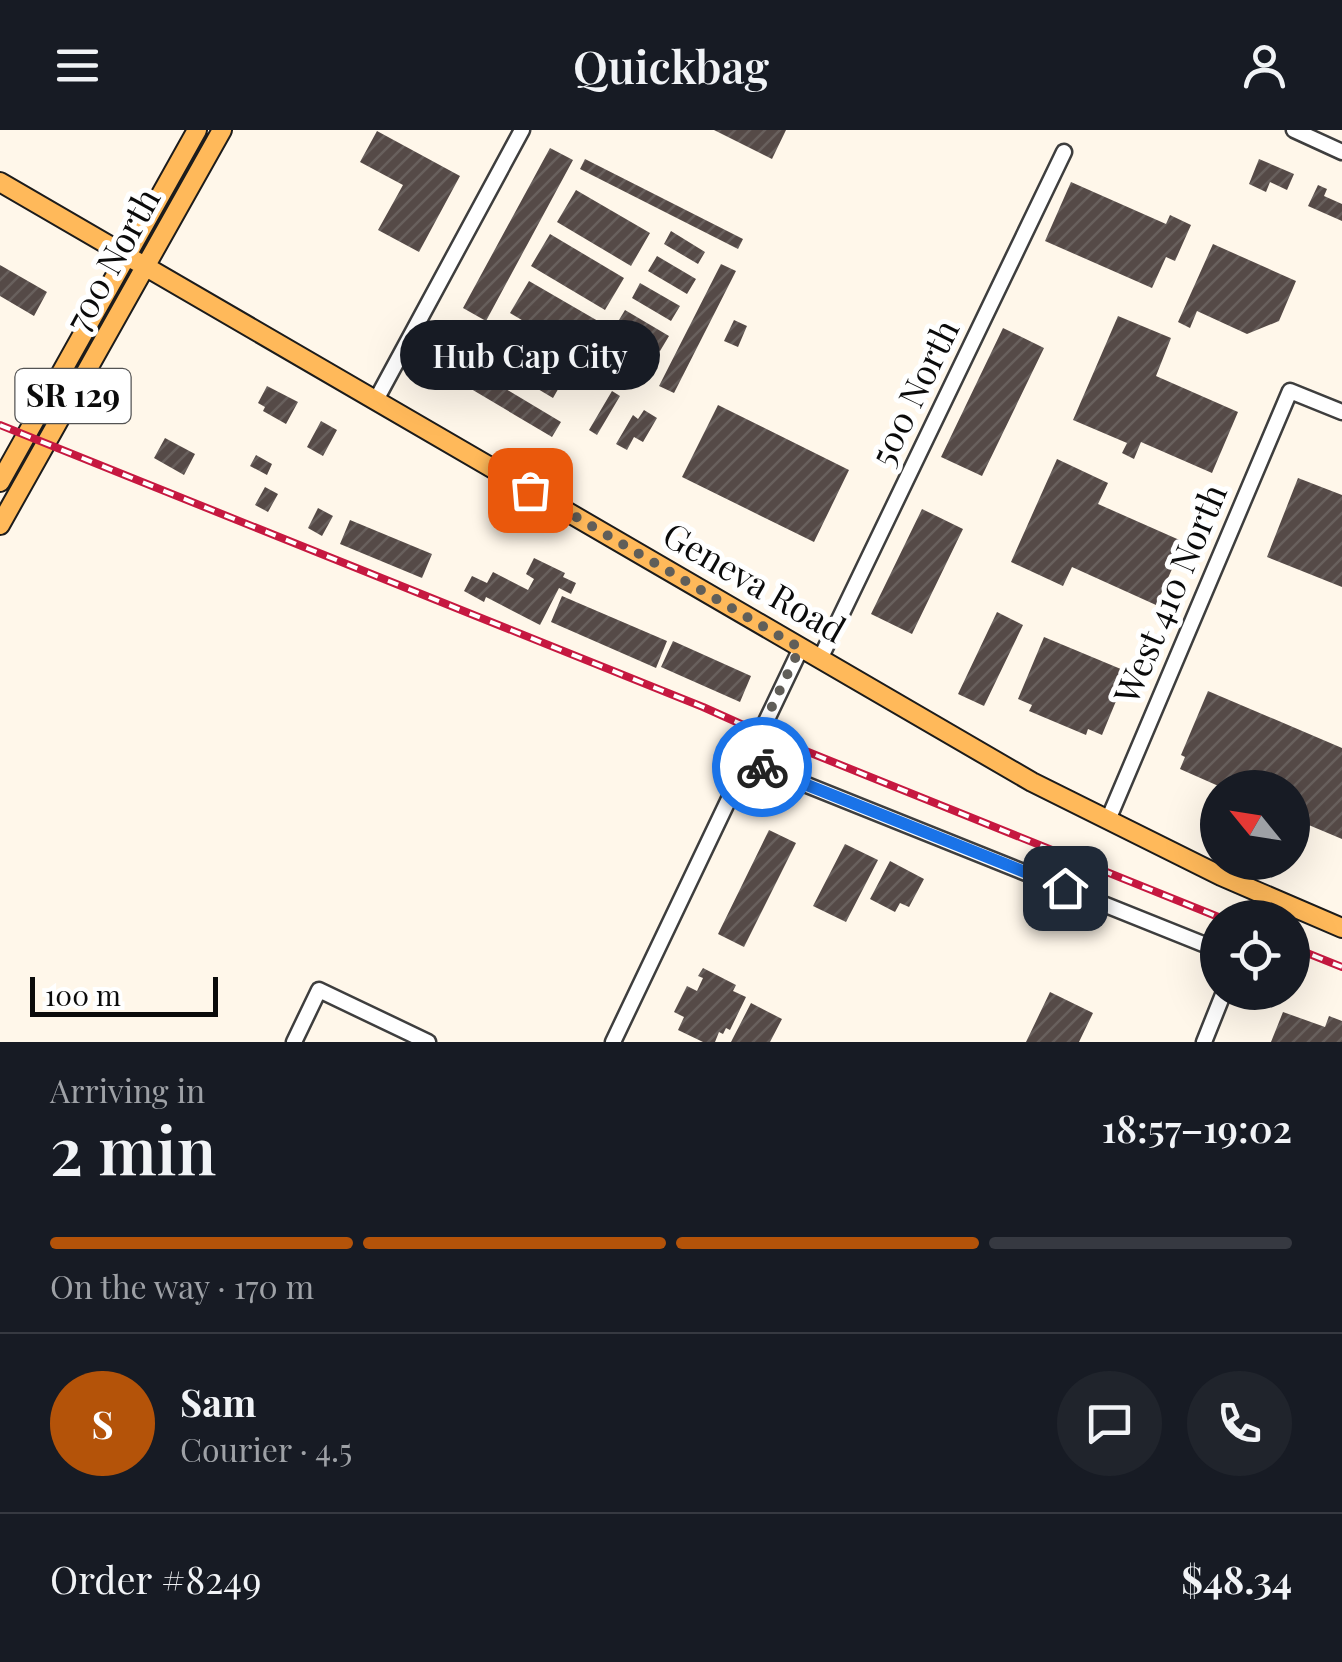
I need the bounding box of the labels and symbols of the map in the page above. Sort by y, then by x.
street label: 700 North [52,178,170,339]
street label: 500 North [857,311,968,473]
callout: Hub Cap City [400,320,660,390]
road number: SR 129 [15,369,130,423]
pin [488,448,573,533]
street label: West 410 North [1101,476,1236,711]
street label: Geneva Road [656,510,855,652]
courier [712,717,812,817]
north arrow [1200,770,1310,880]
pin [1023,846,1108,931]
scale bar [30,972,218,1016]

